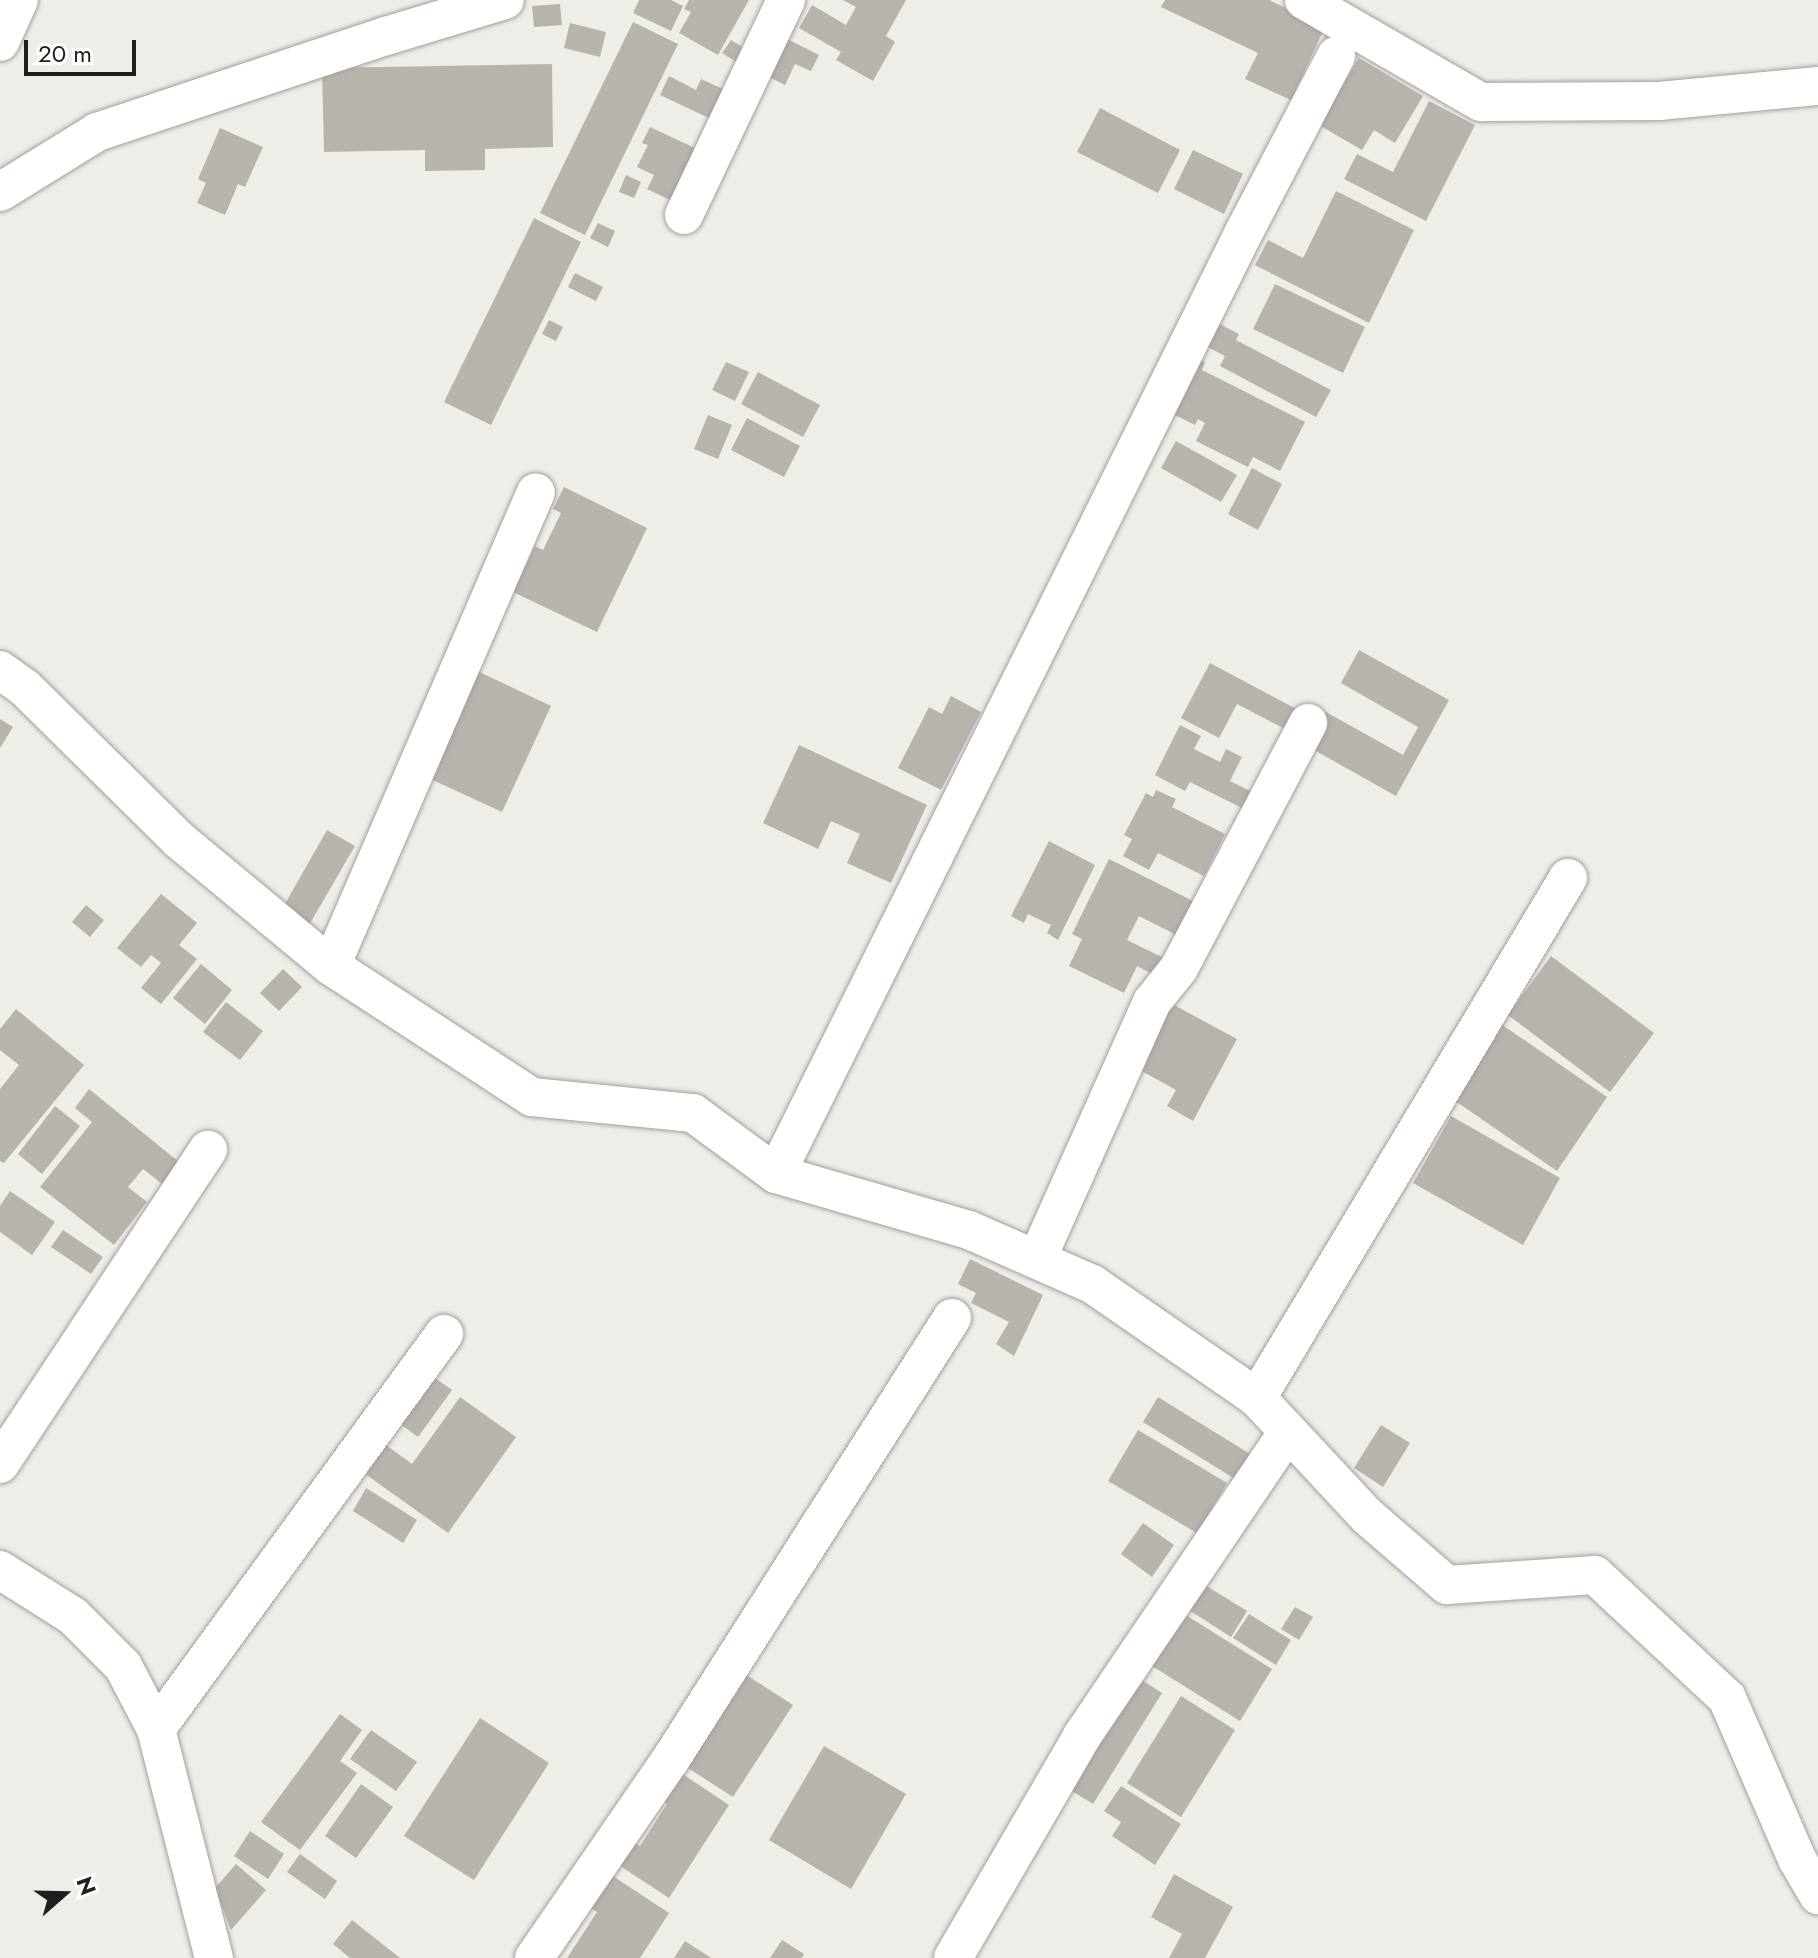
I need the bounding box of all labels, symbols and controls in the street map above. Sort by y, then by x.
scale bar [28,24,140,74]
text: 20 m [38,36,92,71]
north arrow [24,1854,104,1934]
text: N [69,1872,105,1899]

